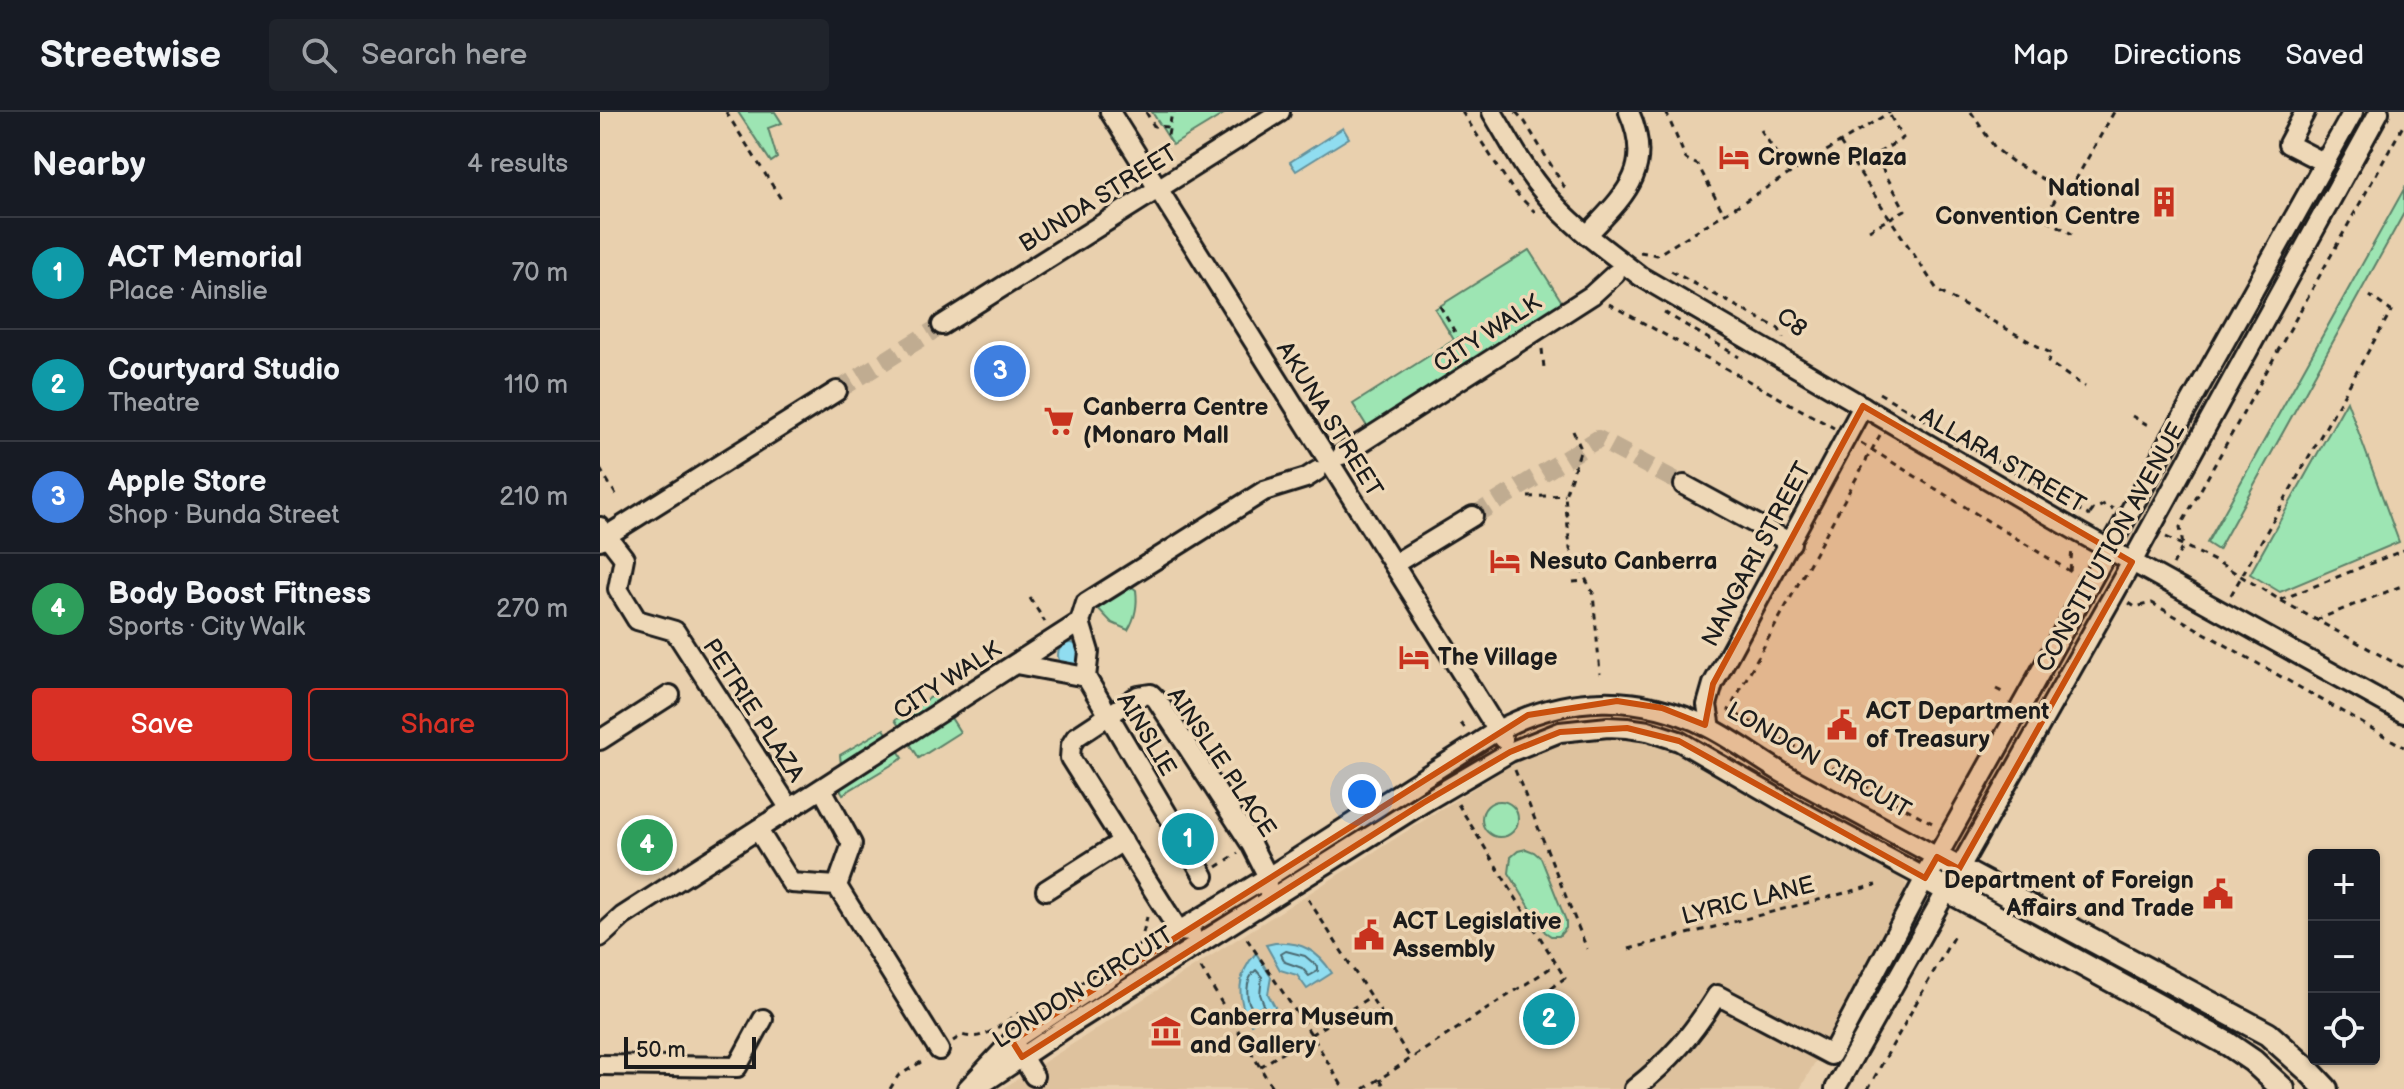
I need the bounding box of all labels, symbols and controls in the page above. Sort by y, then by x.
search box [269,19,829,91]
text: Streetwise [40,33,221,78]
icon: search [297,33,341,77]
text: Search here [361,37,527,73]
text: Map [2012,39,2069,72]
text: Directions [2113,39,2241,72]
text: Saved [2285,39,2364,72]
street label: BUNDA STREET [1014,138,1183,259]
hotel icon: Crowne Plaza [1717,140,1751,174]
place label: Crowne Plaza [1758,143,1907,172]
text: Nearby [32,144,146,185]
text: 4 results [467,149,568,180]
place label: National Convention Centre [1935,174,2140,231]
building icon: National Convention Centre [2147,185,2181,219]
text: ACT Memorial [108,240,302,276]
text: 1 [53,258,63,289]
text: 70 m [511,258,568,289]
text: Place · Ainslie [108,276,268,307]
street label: CITY WALK [1428,288,1547,379]
street label: C8 [1770,301,1813,343]
street label: AKUNA STREET [1270,336,1389,503]
pin: 3 [974,341,1026,401]
text: Courtyard Studio [108,352,340,388]
text: 2 [50,370,66,401]
text: 110 m [504,370,568,401]
text: Theatre [108,388,200,419]
place label: Canberra Centre (Monaro Mall [1083,393,1268,450]
street label: ALLARA STREET [1915,401,2091,520]
supermarket icon: Canberra Centre (Monaro Mall [1042,404,1076,438]
street label: CONSTITUTION AVENUE [2030,417,2191,677]
street label: NANGARI STREET [1695,456,1818,652]
text: Apple Store [108,464,267,500]
text: 3 [50,482,66,513]
text: 210 m [499,482,568,513]
text: Shop · Bunda Street [108,500,339,531]
hotel icon: Nesuto Canberra [1488,544,1522,578]
place label: Nesuto Canberra [1529,547,1718,576]
text: Body Boost Fitness [108,576,371,612]
text: 4 [50,594,66,625]
text: 270 m [496,594,568,625]
text: Sports · City Walk [108,612,305,643]
street label: PETRIE PLAZA [696,633,811,788]
street label: CITY WALK [888,635,1007,726]
hotel icon: The Village [1397,640,1431,674]
place label: The Village [1438,643,1558,672]
street label: AINSLIE PLACE [1161,682,1282,843]
street label: AINSLIE [1111,687,1183,781]
button: Save [32,688,292,761]
button: Share [308,688,568,761]
street label: LONDON CIRCUIT [1722,696,1916,825]
place label: ACT Department of Treasury [1865,697,2049,754]
public building icon: ACT Department of Treasury [1825,708,1859,742]
your location [1342,774,1382,814]
pin: 1 [1162,809,1214,869]
pin: 4 [621,815,673,875]
map controls [2308,849,2380,1065]
button: + [2308,849,2380,921]
place label: Department of Foreign Affairs and Trade [1944,866,2194,923]
street label: LYRIC LANE [1679,870,1818,931]
public building icon: Department of Foreign Affairs and Trade [2201,877,2235,911]
place label: ACT Legislative Assembly [1392,907,1562,964]
public building icon: ACT Legislative Assembly [1352,918,1386,952]
street label: LONDON CIRCUIT [988,920,1179,1055]
button: − [2308,921,2380,993]
pin: 2 [1523,989,1575,1049]
button: locate [2308,993,2380,1065]
place label: Canberra Museum and Gallery [1190,1003,1394,1060]
museum icon: Canberra Museum and Gallery [1149,1014,1183,1048]
scale bar [624,1033,756,1069]
text: 50 m [636,1037,686,1064]

